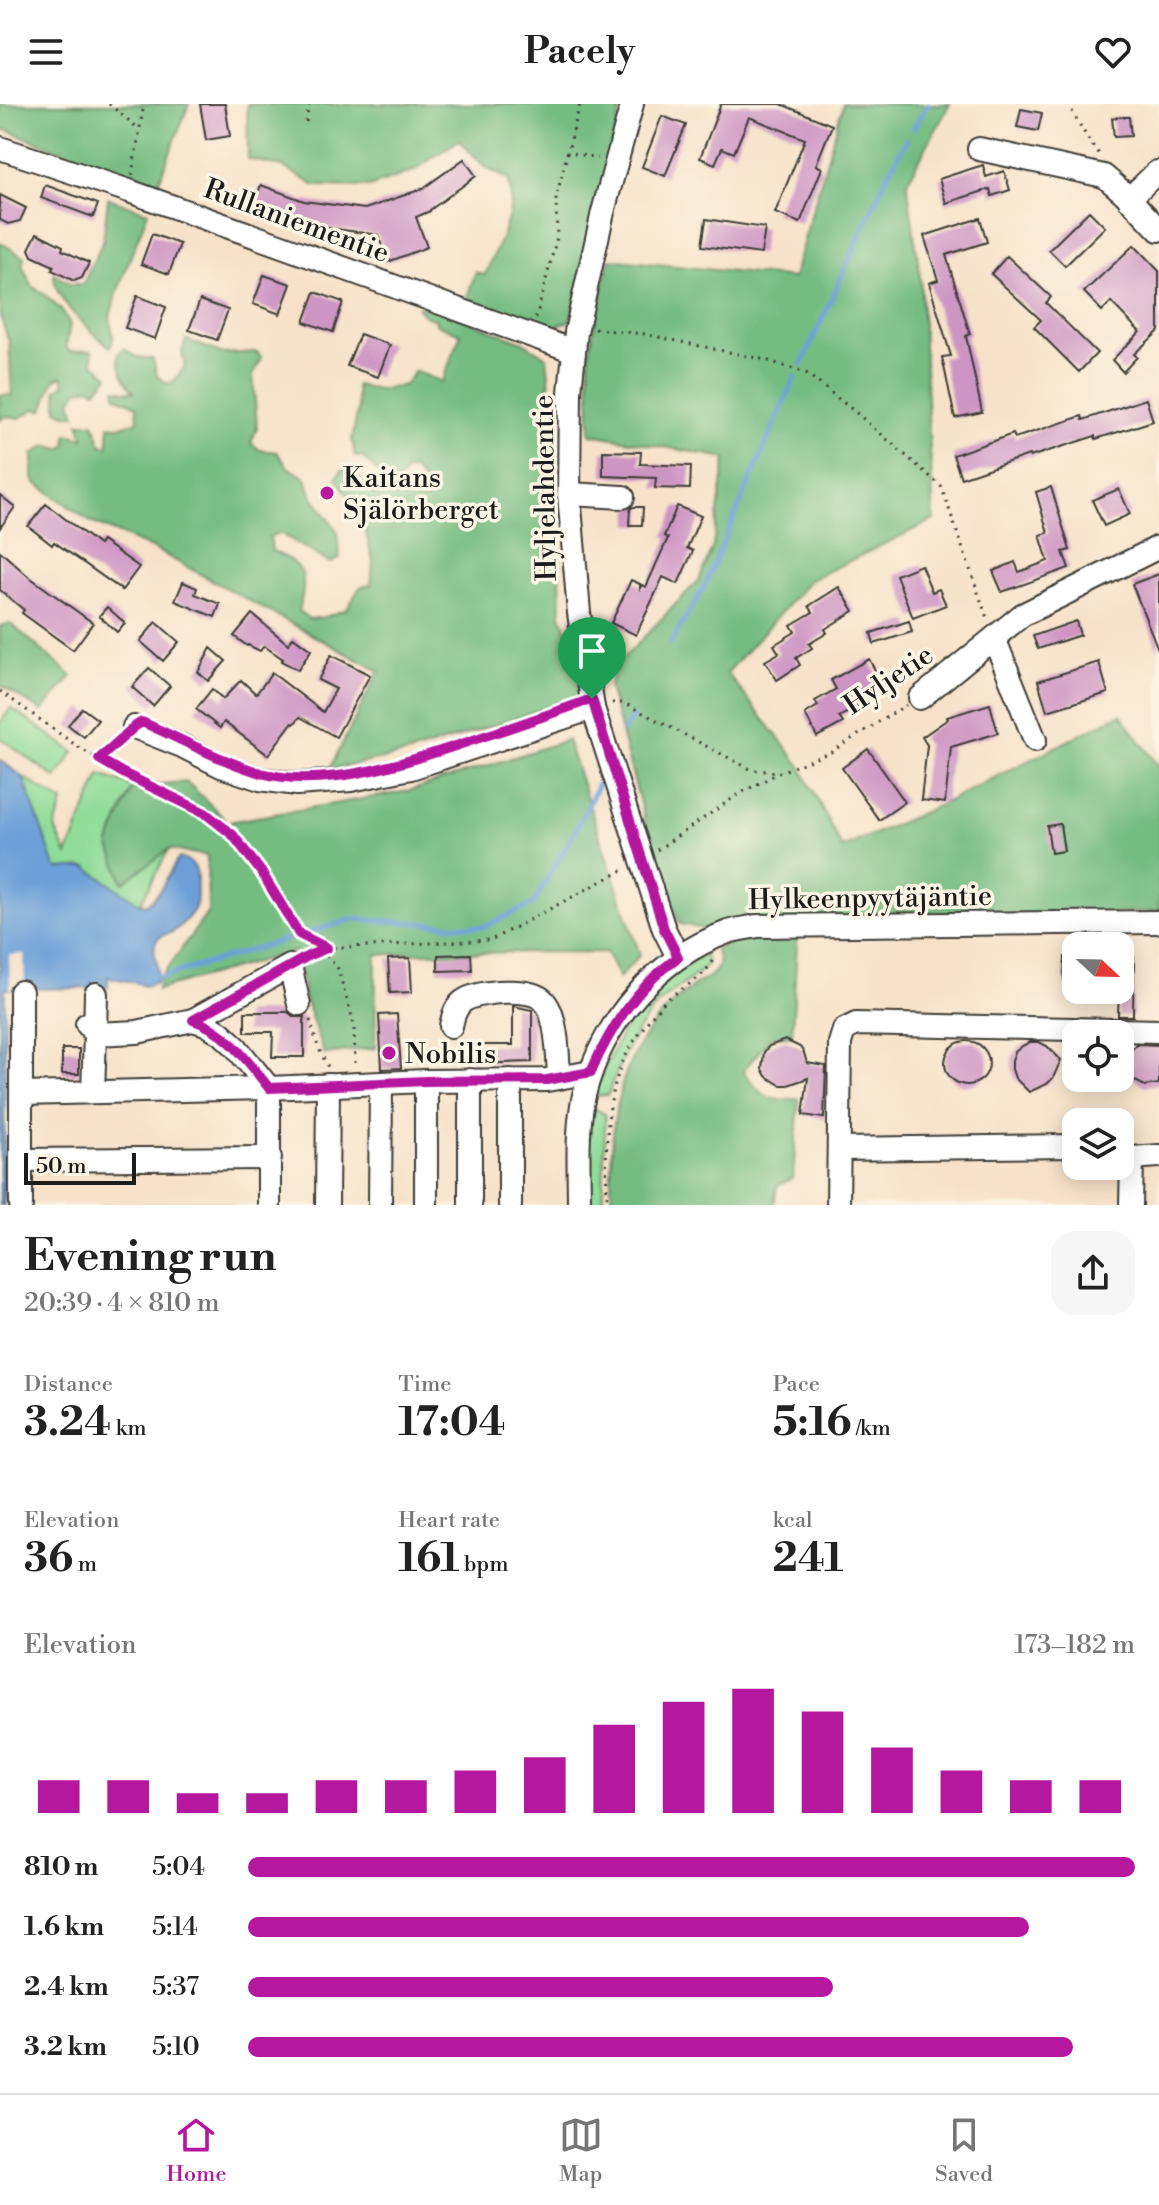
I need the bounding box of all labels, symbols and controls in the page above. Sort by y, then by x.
icon: menu [24,30,68,74]
text: Pacely [524,30,635,75]
icon: heart [1091,30,1135,74]
street label: Rullaniementie [199,172,394,271]
street label: Hyljelahdentie [526,394,565,582]
place label: Kaitans Själörberget [343,461,499,528]
marker: Kaitans Själörberget [318,484,336,502]
pin [558,617,626,699]
icon: arrive [570,629,614,673]
street label: Hyljetie [837,638,940,723]
street label: Hylkeenpyytäjäntie [748,879,992,918]
north arrow [1062,932,1134,1004]
map controls [1062,932,1134,1180]
button: locate [1062,1020,1134,1092]
place label: Nobilis [405,1037,496,1072]
marker: Nobilis [380,1044,398,1062]
button: layers [1062,1108,1134,1180]
scale bar [24,1149,136,1185]
text: 50 m [36,1153,87,1180]
text: Evening run [24,1229,277,1284]
button: share [1051,1231,1135,1315]
text: 20:39 · 4 × 810 m [24,1287,219,1319]
text: Distance [24,1371,113,1398]
text: Time [398,1371,451,1398]
text: Pace [773,1371,820,1398]
text: 3.24 [24,1398,111,1448]
text: 17:04 [398,1398,506,1448]
text: 5:16 [773,1398,851,1448]
text: km [111,1415,146,1442]
text: /km [851,1415,891,1442]
text: Elevation [24,1507,119,1534]
text: Heart rate [398,1507,500,1534]
text: kcal [773,1507,813,1534]
text: 36 [24,1534,73,1584]
text: 161 [398,1534,459,1584]
text: 241 [773,1534,844,1584]
text: m [73,1551,97,1578]
text: bpm [459,1551,508,1578]
text: Elevation [24,1629,137,1661]
text: 173–182 m [1014,1629,1135,1661]
text: 810 m [24,1851,99,1883]
text: 5:04 [152,1851,205,1883]
text: 1.6 km [24,1911,104,1943]
text: 5:14 [152,1911,198,1943]
text: 2.4 km [24,1971,109,2003]
text: 5:37 [152,1971,199,2003]
text: 3.2 km [24,2031,107,2063]
text: 5:10 [152,2031,200,2063]
tab: Home [166,2113,227,2188]
tab: Map [559,2113,603,2188]
tab: Saved [935,2113,993,2188]

